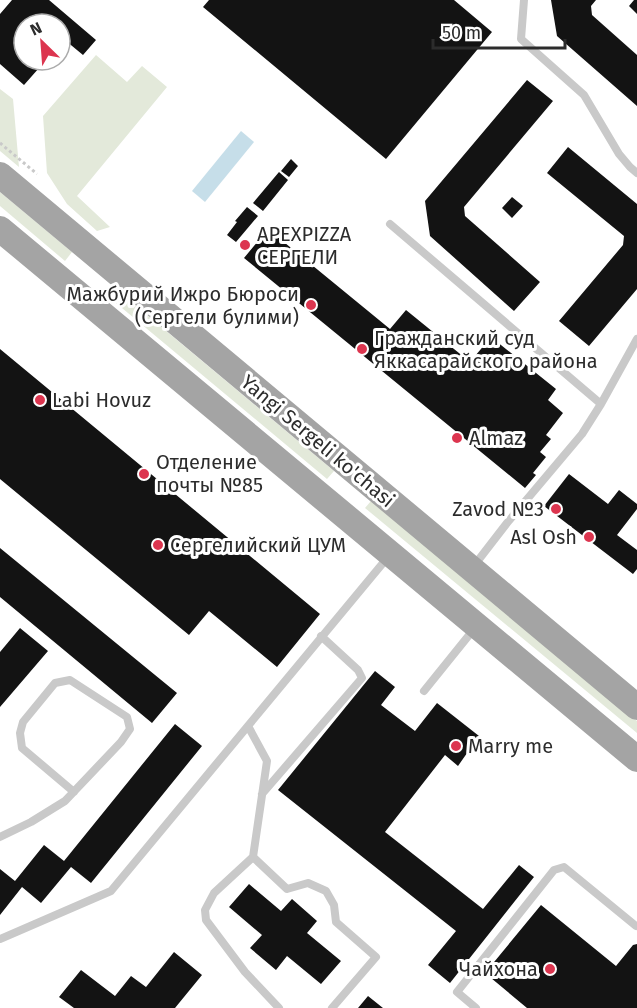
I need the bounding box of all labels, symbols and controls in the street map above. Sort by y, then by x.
north arrow [12,12,72,72]
scale bar [433,12,565,50]
text: N [27,18,45,40]
text: 50 m [442,22,481,44]
place label: APEXPIZZA СЕРГЕЛИ [257,222,352,269]
marker: APEXPIZZA СЕРГЕЛИ [238,238,252,252]
place label: Мажбурий Ижро Бюроси (Сергели булими) [66,282,299,329]
marker: Мажбурий Ижро Бюроси (Сергели булими) [304,298,318,312]
place label: Гражданский суд Яккасарайского района [374,326,598,373]
marker: Гражданский суд Яккасарайского района [355,342,369,356]
street label: Yangi Sergeli ko'chasi [236,370,400,512]
place label: Labi Hovuz [52,388,151,412]
marker: Labi Hovuz [33,393,47,407]
place label: Almaz [469,426,523,450]
marker: Almaz [450,431,464,445]
place label: Отделение почты №85 [156,450,263,497]
marker: Отделение почты №85 [137,467,151,481]
place label: Zavod №3 [452,497,544,521]
marker: Zavod №3 [549,502,563,516]
place label: Asl Osh [510,525,577,549]
marker: Asl Osh [582,530,596,544]
place label: Сергелийский ЦУМ [170,533,346,557]
marker: Сергелийский ЦУМ [151,538,165,552]
place label: Marry me [468,734,553,758]
marker: Marry me [449,739,463,753]
place label: Чайхона [459,957,538,981]
marker: Чайхона [543,962,557,976]

